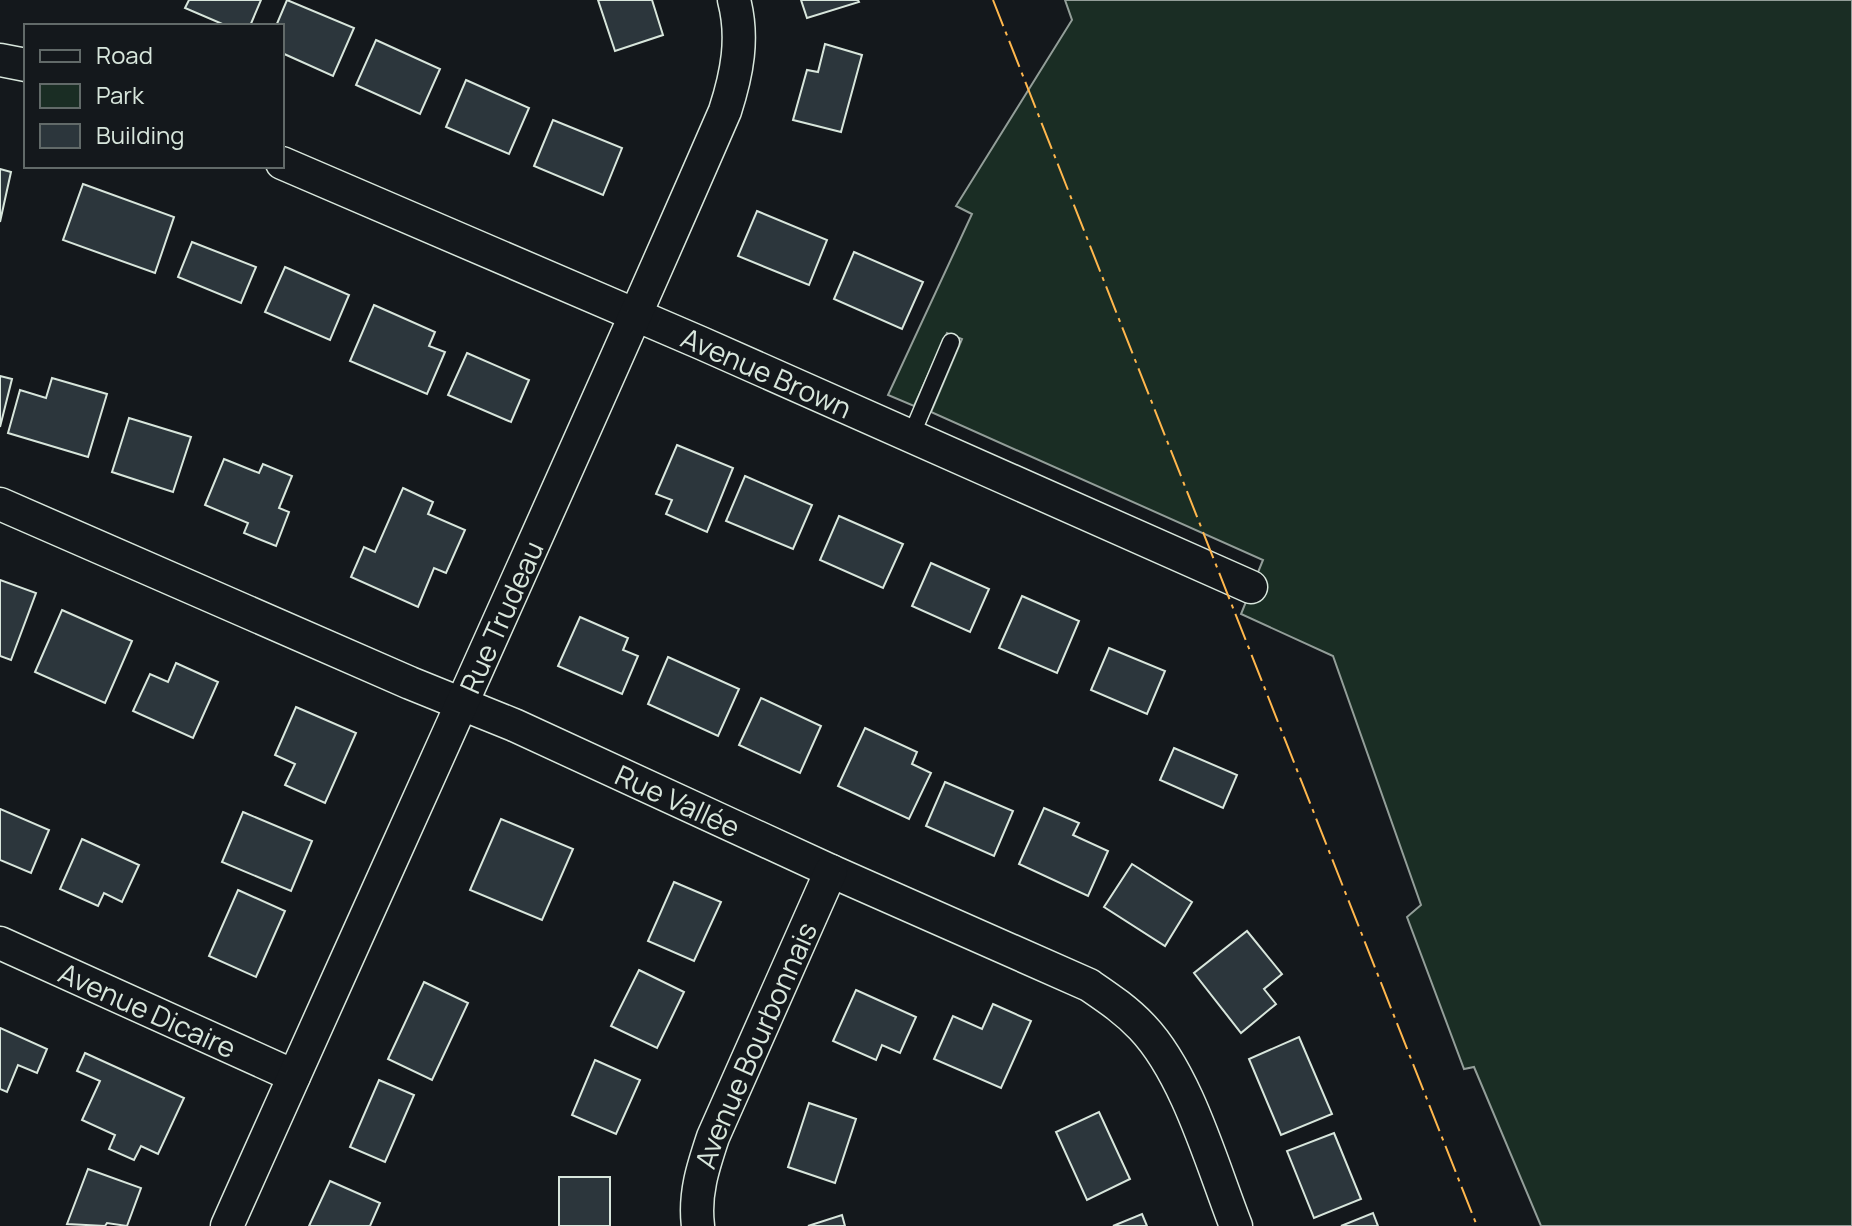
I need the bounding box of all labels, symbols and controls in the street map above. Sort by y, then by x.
legend [24,24,284,168]
text: Road [96,38,153,71]
text: Park [96,78,145,111]
text: Building [96,118,184,151]
street label: Avenue Brown [676,318,858,427]
street label: Rue Trudeau [450,534,552,699]
street label: Rue Vallée [609,755,746,846]
street label: Avenue Bourbonnais [685,916,825,1173]
street label: Avenue Dicaire [53,953,242,1066]

